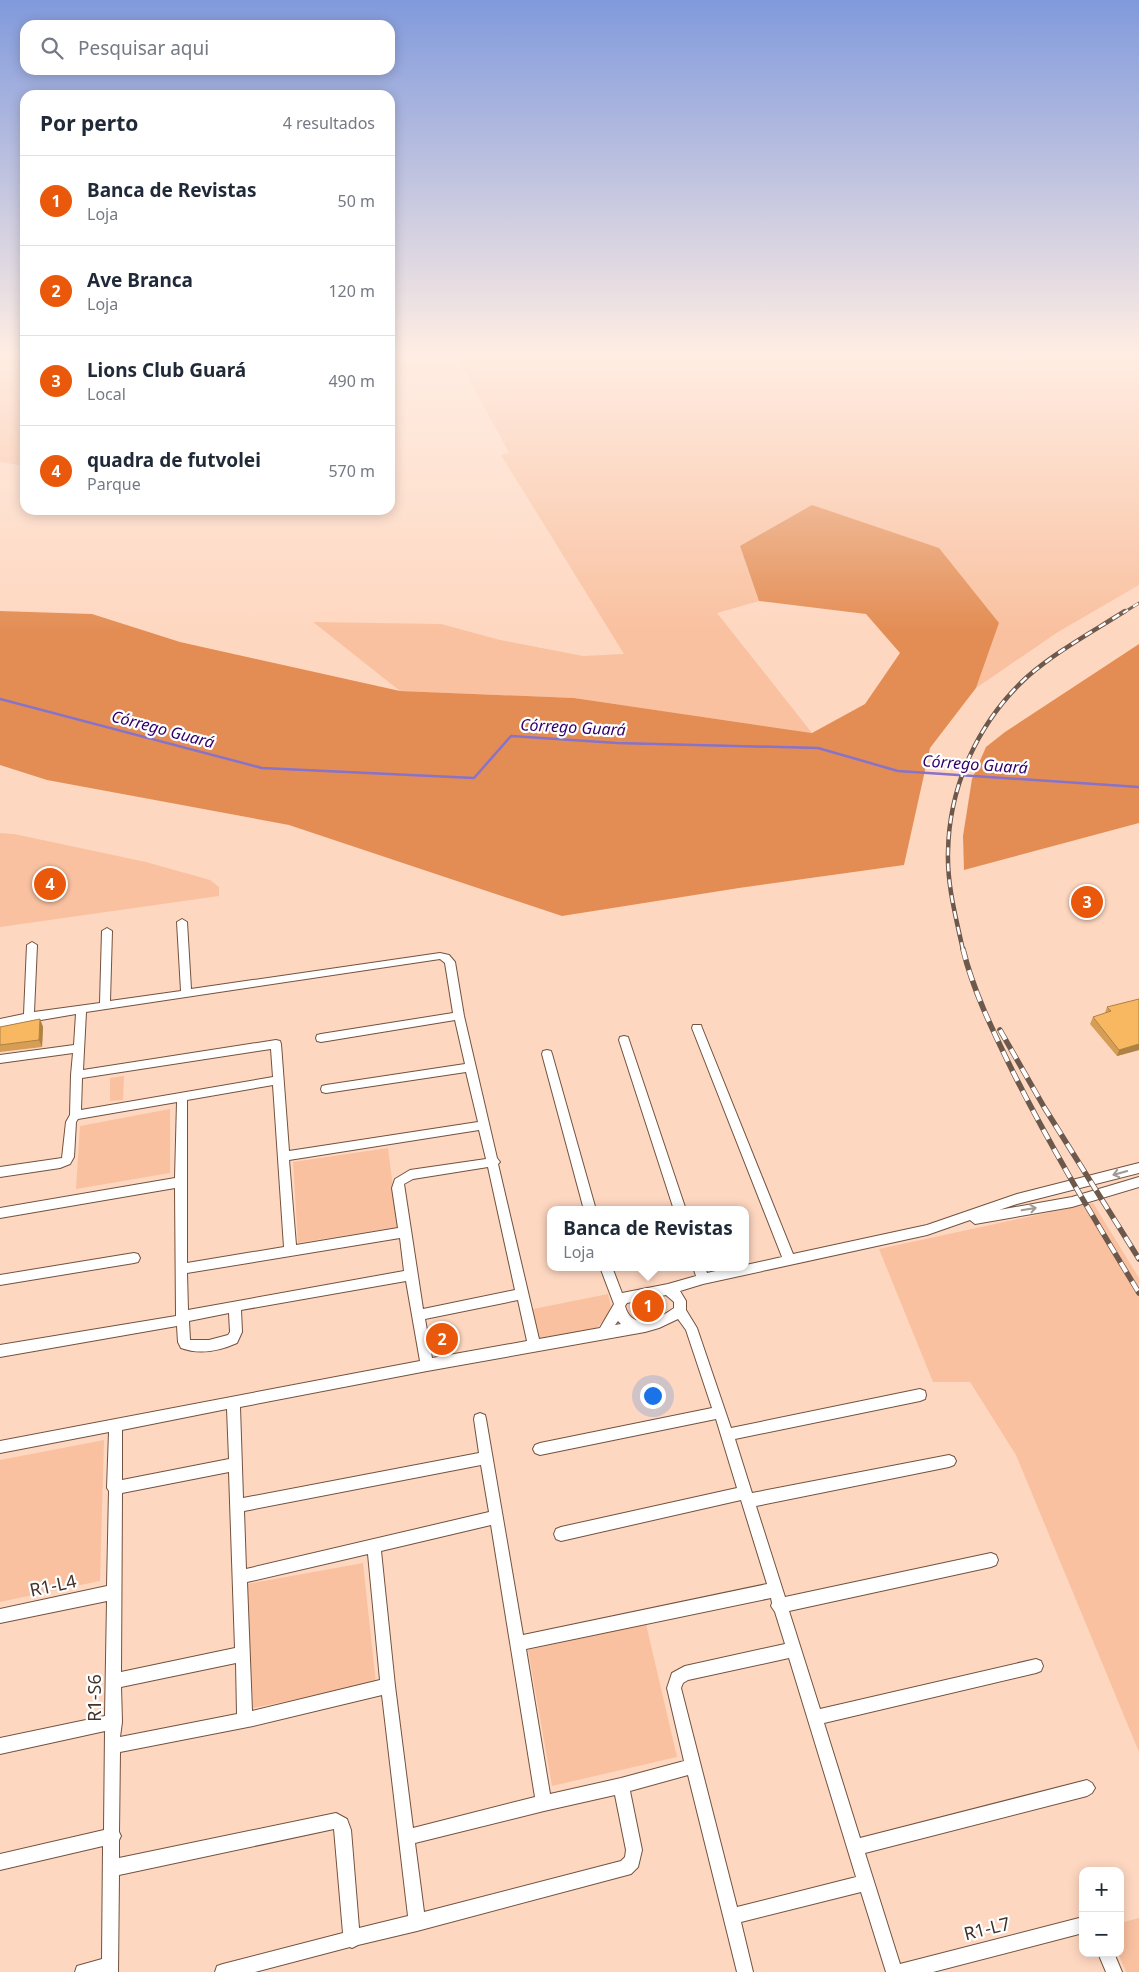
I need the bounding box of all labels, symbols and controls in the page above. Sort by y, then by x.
search box [20,20,395,75]
icon: search [38,34,66,62]
text: Pesquisar aqui [78,35,209,61]
text: Por perto [40,109,138,137]
text: 4 resultados [283,112,375,134]
text: Banca de Revistas [87,177,256,203]
text: 1 [51,190,61,212]
text: 50 m [338,190,375,212]
text: Loja [87,203,118,225]
text: Ave Branca [87,267,193,293]
text: 2 [51,280,61,302]
text: 120 m [328,280,375,302]
text: Loja [87,293,118,315]
text: Lions Club Guará [87,357,246,383]
text: 3 [51,370,61,392]
text: 490 m [328,370,375,392]
text: Local [87,383,126,405]
text: quadra de futvolei [87,447,261,473]
text: 4 [51,460,61,482]
text: 570 m [328,460,375,482]
text: Parque [87,473,141,495]
water label: Córrego Guará [109,705,217,753]
water label: Córrego Guará [520,713,626,741]
water label: Córrego Guará [922,749,1028,779]
pin: 4 [34,865,66,903]
pin: 3 [1071,883,1103,921]
one-way arrow [1112,1169,1128,1178]
one-way arrow [1021,1204,1037,1214]
popup [547,1206,749,1271]
text: Banca de Revistas [563,1215,733,1241]
text: Loja [563,1241,594,1263]
pin: 1 [632,1287,664,1325]
pin: 2 [426,1320,458,1358]
your location [640,1383,666,1409]
street label: R1-L4 [27,1568,78,1602]
street label: R1-S6 [82,1674,106,1722]
map controls [1079,1867,1124,1957]
button: + [1079,1867,1124,1912]
street label: R1-L7 [961,1911,1012,1945]
button: − [1079,1912,1124,1957]

